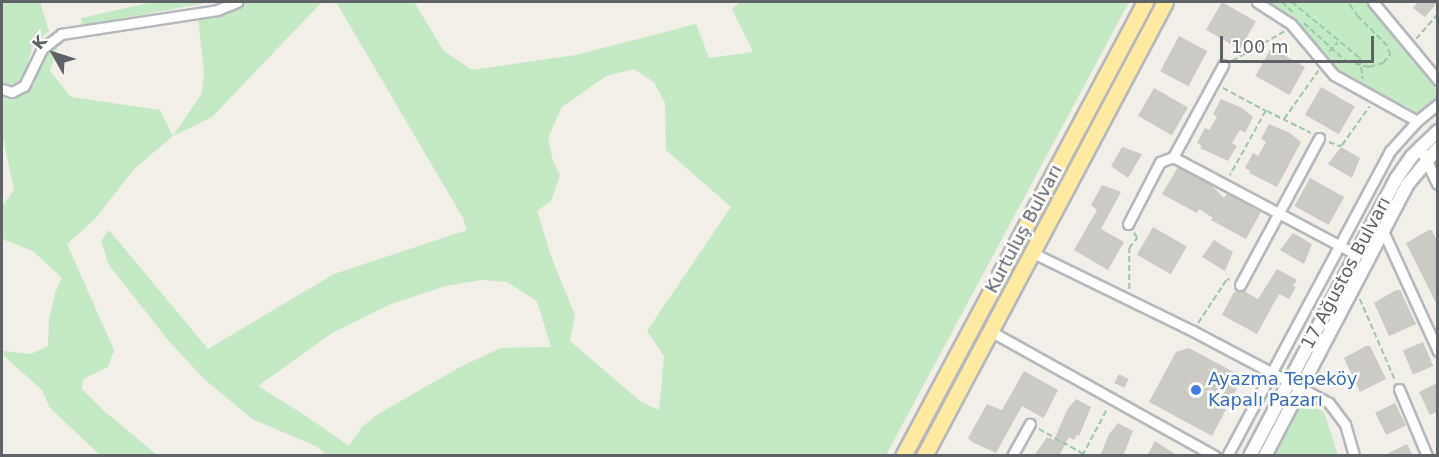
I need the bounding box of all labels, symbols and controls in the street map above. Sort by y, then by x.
north arrow [24,24,84,84]
scale bar [1223,24,1378,62]
text: K [28,32,51,53]
text: 100 m [1231,36,1289,57]
street label: Kurtuluş Bulvarı [981,161,1067,297]
street label: 17 Ağustos Bulvarı [1297,193,1395,353]
place label: Ayazma Tepeköy Kapalı Pazarı [1208,369,1357,412]
marker: Ayazma Tepeköy Kapalı Pazarı [1189,383,1203,397]

